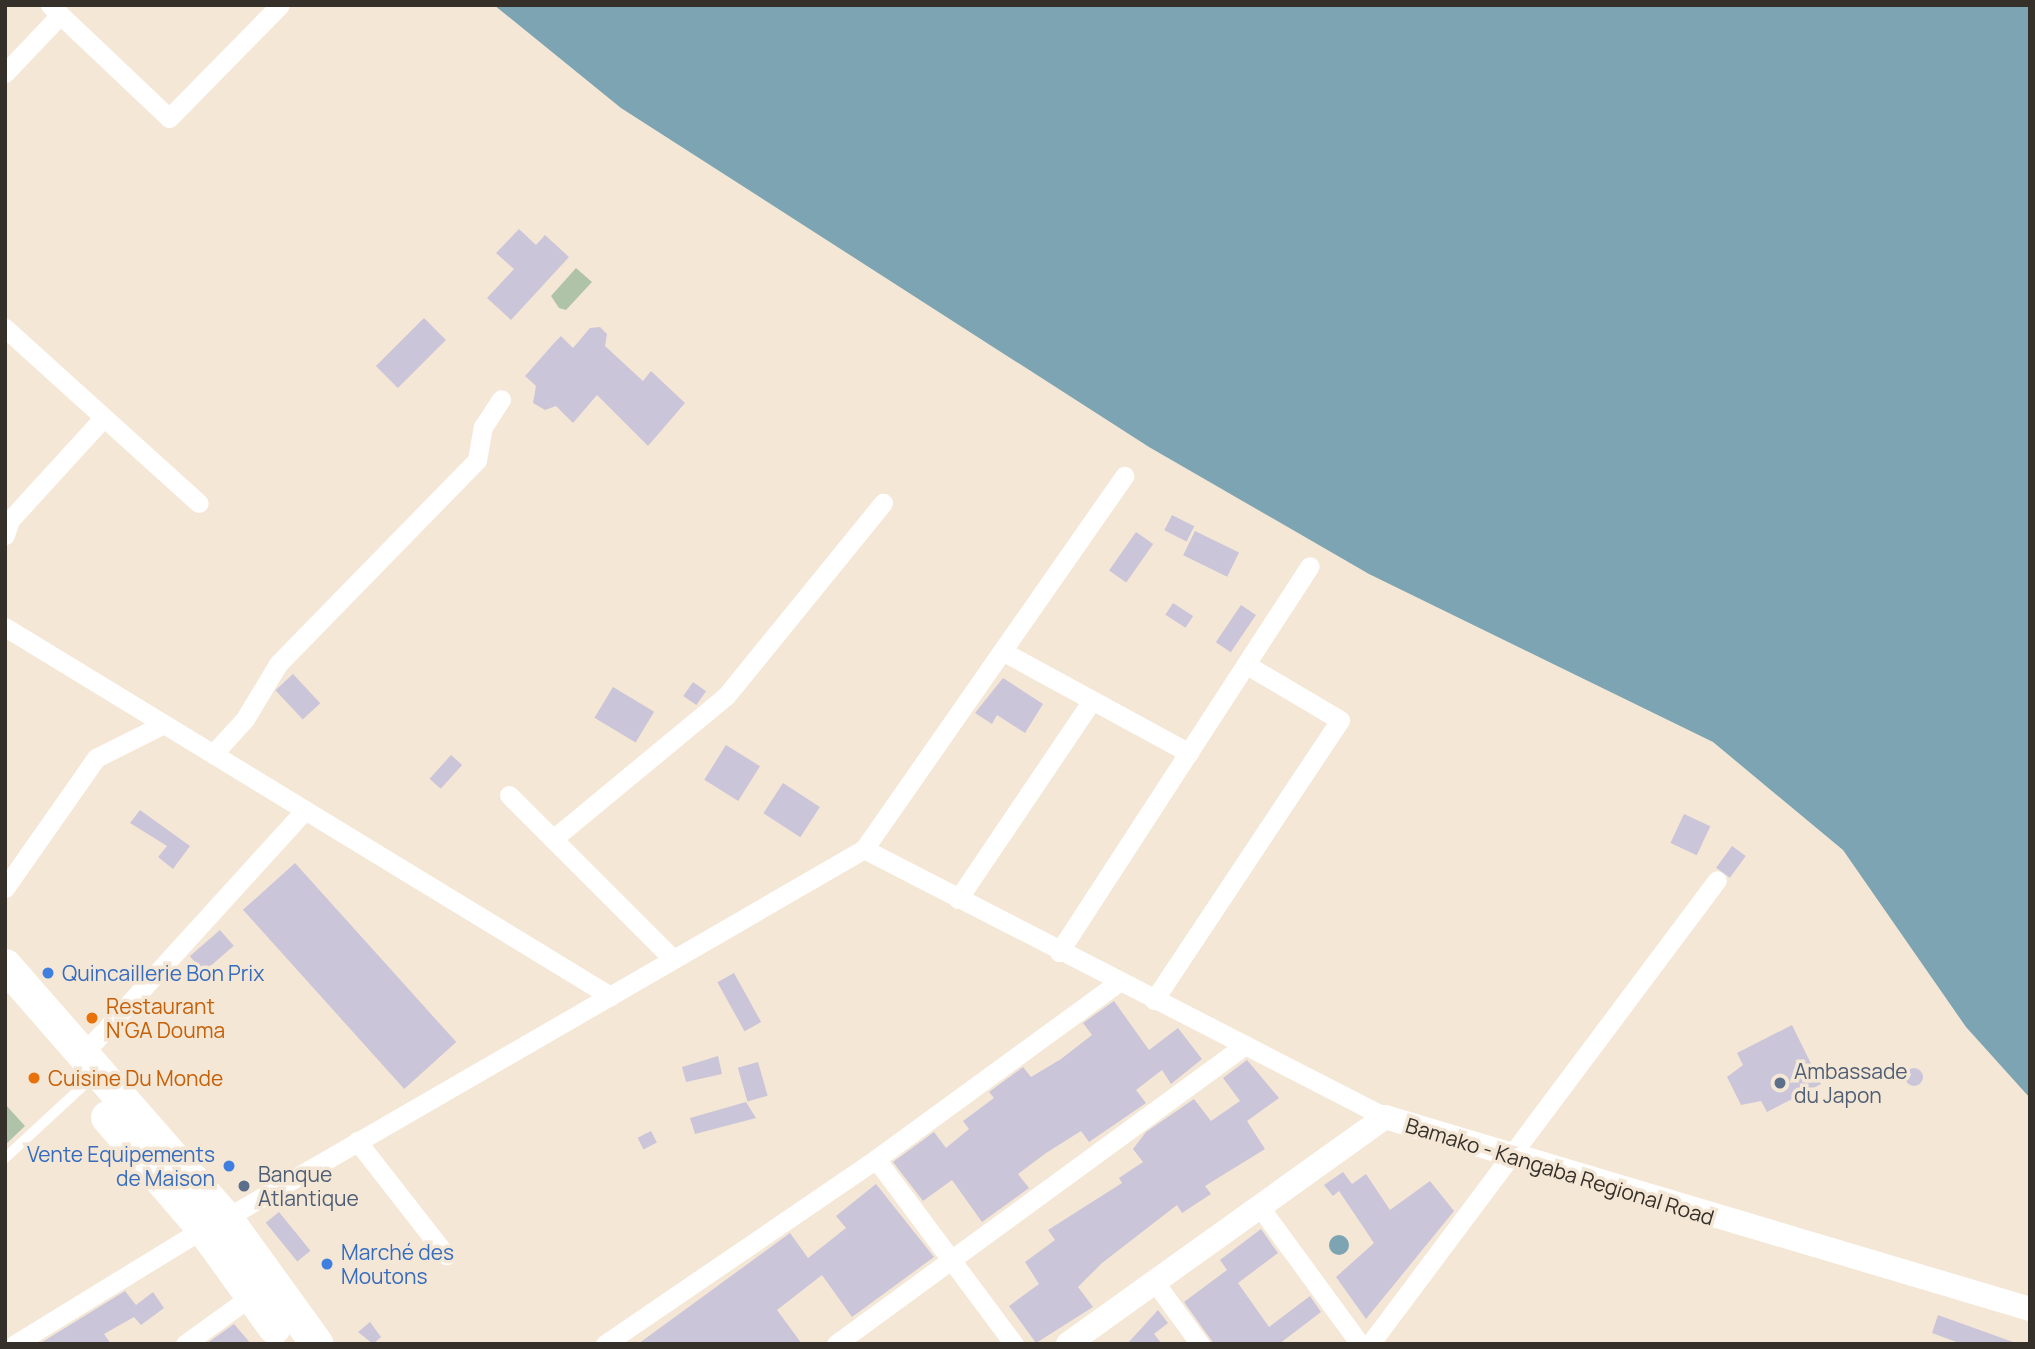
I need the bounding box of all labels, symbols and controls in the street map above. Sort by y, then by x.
place label: Quincaillerie Bon Prix [62,960,264,986]
marker: Quincaillerie Bon Prix [40,965,56,981]
place label: Restaurant N'GA Douma [106,993,225,1043]
marker: Restaurant N'GA Douma [84,1010,100,1026]
place label: Ambassade du Japon [1794,1058,1908,1108]
place label: Cuisine Du Monde [48,1065,223,1091]
marker: Cuisine Du Monde [26,1070,42,1086]
marker: Ambassade du Japon [1772,1075,1788,1091]
street label: Bamako - Kangaba Regional Road [1403,1112,1717,1230]
place label: Vente Equipements de Maison [27,1141,215,1191]
marker: Vente Equipements de Maison [221,1158,237,1174]
place label: Banque Atlantique [258,1161,359,1211]
marker: Banque Atlantique [236,1178,252,1194]
place label: Marché des Moutons [341,1239,454,1289]
marker: Marché des Moutons [319,1256,335,1272]

